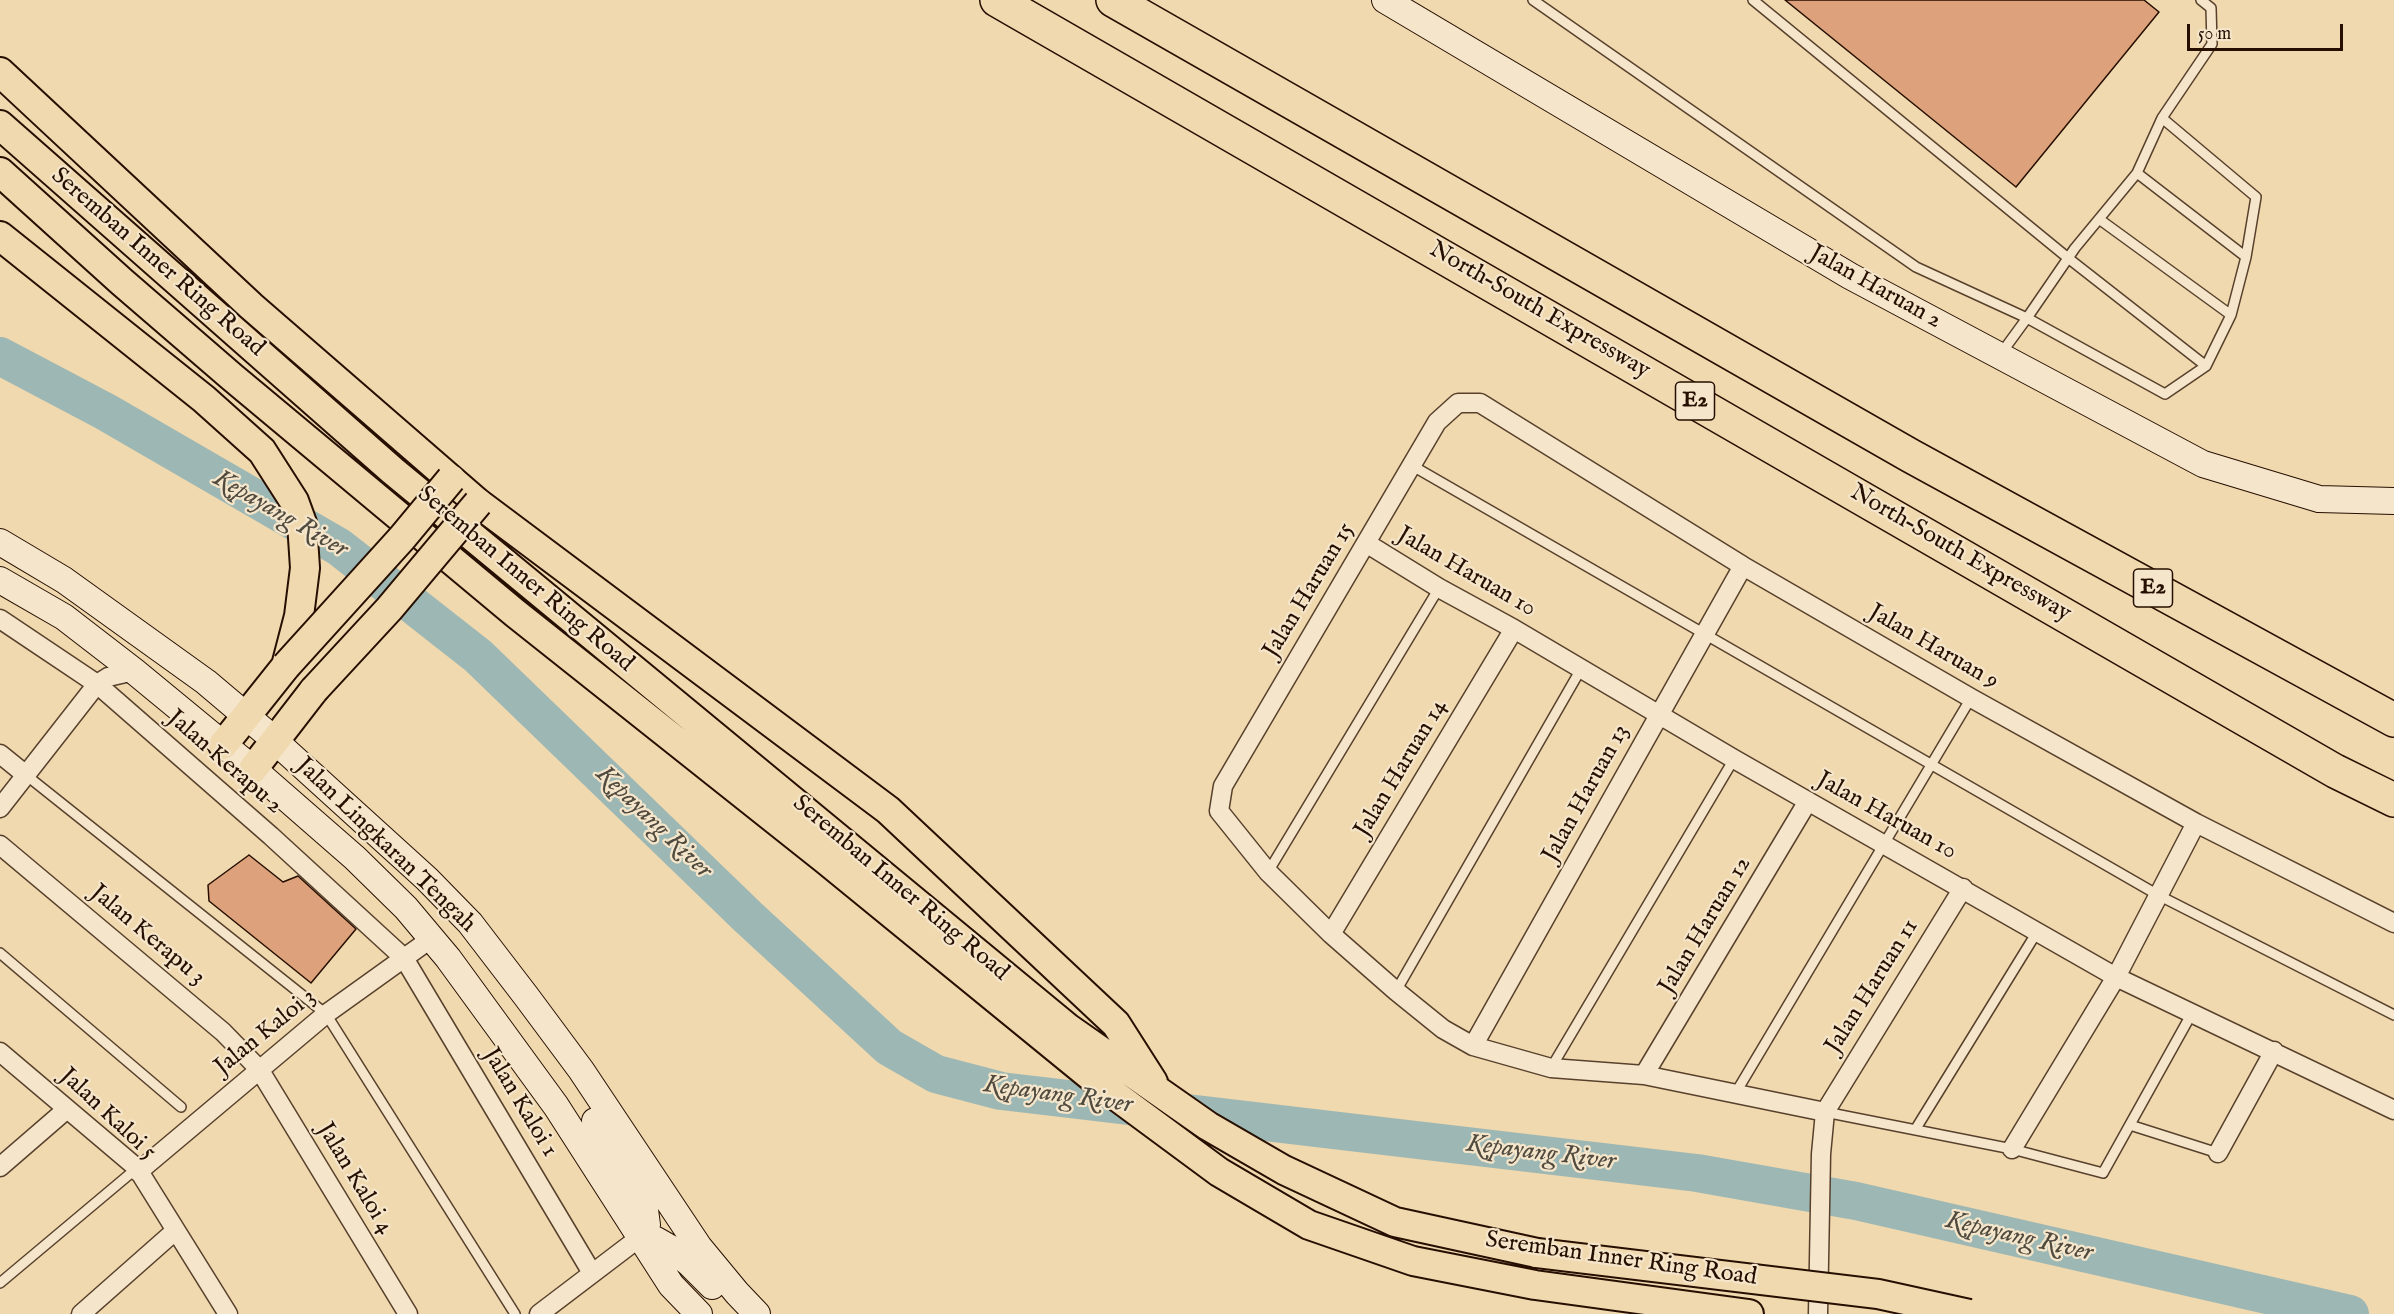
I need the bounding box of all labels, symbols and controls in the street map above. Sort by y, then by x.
scale bar [2190,12,2346,50]
text: 50 m [2198,23,2231,46]
street label: Seremban Inner Ring Road [44,162,270,364]
street label: North–South Expressway [1423,236,1655,386]
street label: Jalan Haruan 2 [1804,240,1946,336]
road number: E2 [1676,382,1714,420]
water label: Kepayang River [207,464,353,566]
street label: North–South Expressway [1844,479,2076,629]
street label: Seremban Inner Ring Road [411,481,639,679]
street label: Jalan Haruan 15 [1258,518,1362,664]
street label: Jalan Haruan 10 [1391,522,1541,624]
road number: E2 [2134,569,2172,607]
street label: Jalan Haruan 9 [1863,599,2003,697]
street label: Jalan Haruan 14 [1350,695,1454,843]
street label: Jalan Kerapu 2 [160,705,288,821]
street label: Jalan Haruan 13 [1537,720,1637,868]
street label: Jalan Lingkaran Tengah [289,752,481,940]
water label: Kepayang River [588,760,718,886]
street label: Jalan Haruan 10 [1811,767,1961,867]
street label: Seremban Inner Ring Road [786,790,1014,988]
street label: Jalan Haruan 12 [1654,852,1758,1000]
street label: Jalan Kerapu 3 [84,879,210,993]
street label: Jalan Haruan 11 [1820,914,1926,1060]
street label: Jalan Kaloi 3 [209,983,323,1083]
street label: Jalan Kaloi 1 [475,1043,563,1163]
street label: Jalan Kaloi 5 [53,1063,161,1167]
water label: Kepayang River [981,1070,1135,1122]
street label: Jalan Kaloi 4 [309,1118,399,1240]
water label: Kepayang River [1465,1129,1617,1179]
water label: Kepayang River [1942,1206,2096,1270]
street label: Seremban Inner Ring Road [1484,1227,1758,1293]

